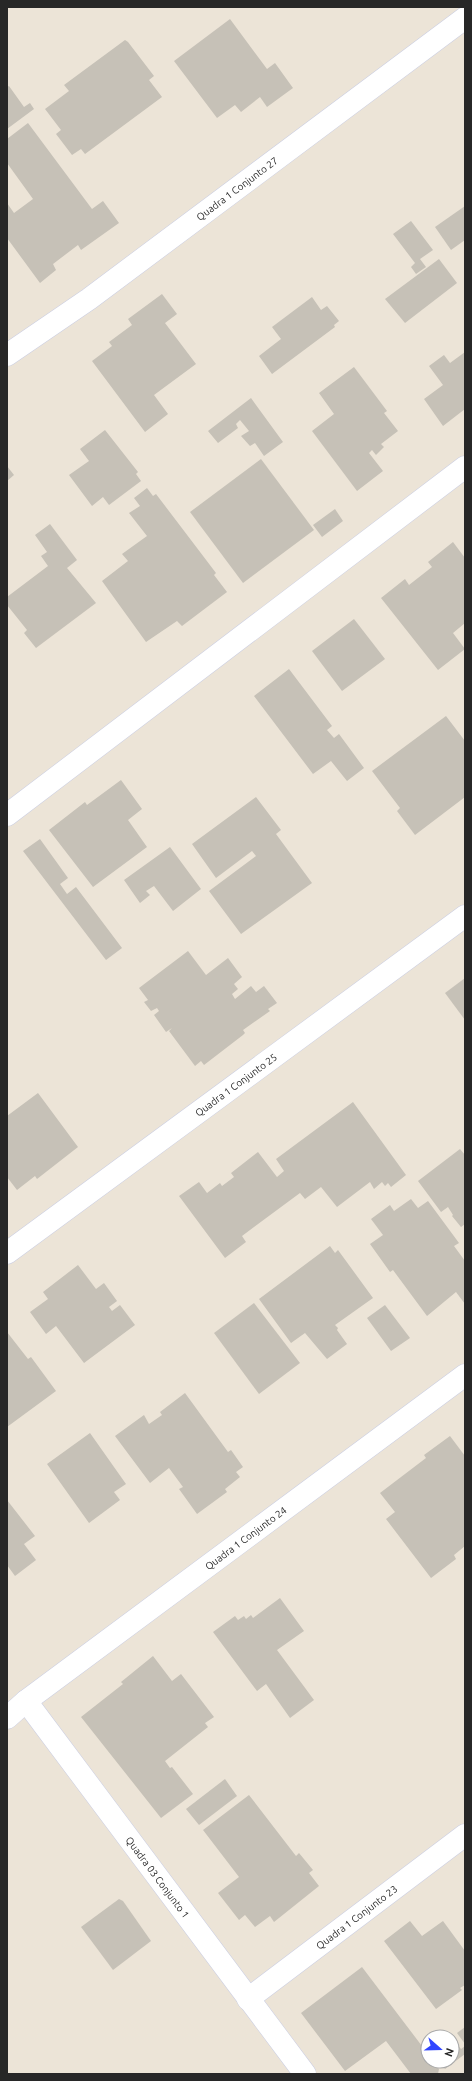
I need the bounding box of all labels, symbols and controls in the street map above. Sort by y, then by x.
street label: Quadra 1 Conjunto 27 [194,155,280,223]
street label: Quadra 1 Conjunto 25 [193,1051,279,1119]
street label: Quadra 1 Conjunto 24 [203,1504,289,1572]
street label: Quadra 03 Conjunto 1 [123,1835,191,1920]
street label: Quadra 1 Conjunto 23 [314,1883,399,1952]
north arrow [420,2029,460,2069]
text: N [442,2047,456,2058]

